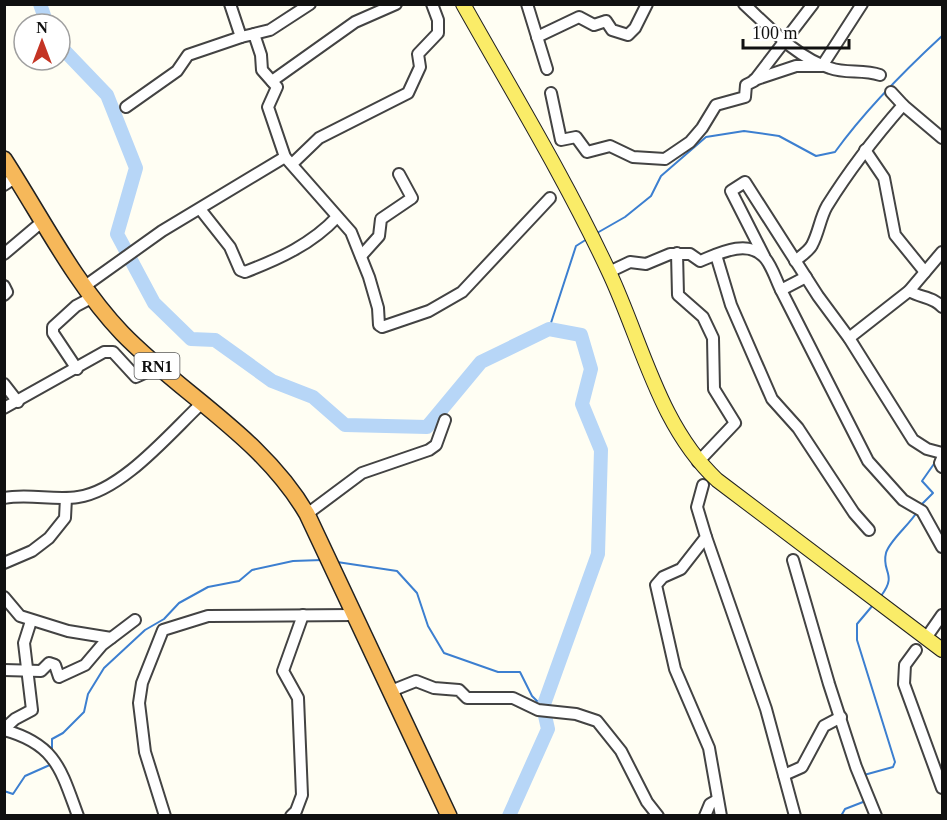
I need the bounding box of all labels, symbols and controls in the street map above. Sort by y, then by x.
north arrow [12,12,72,72]
scale bar [743,12,850,50]
text: N [36,19,48,36]
text: 100 m [752,23,798,43]
road number: RN1 [134,353,180,379]

